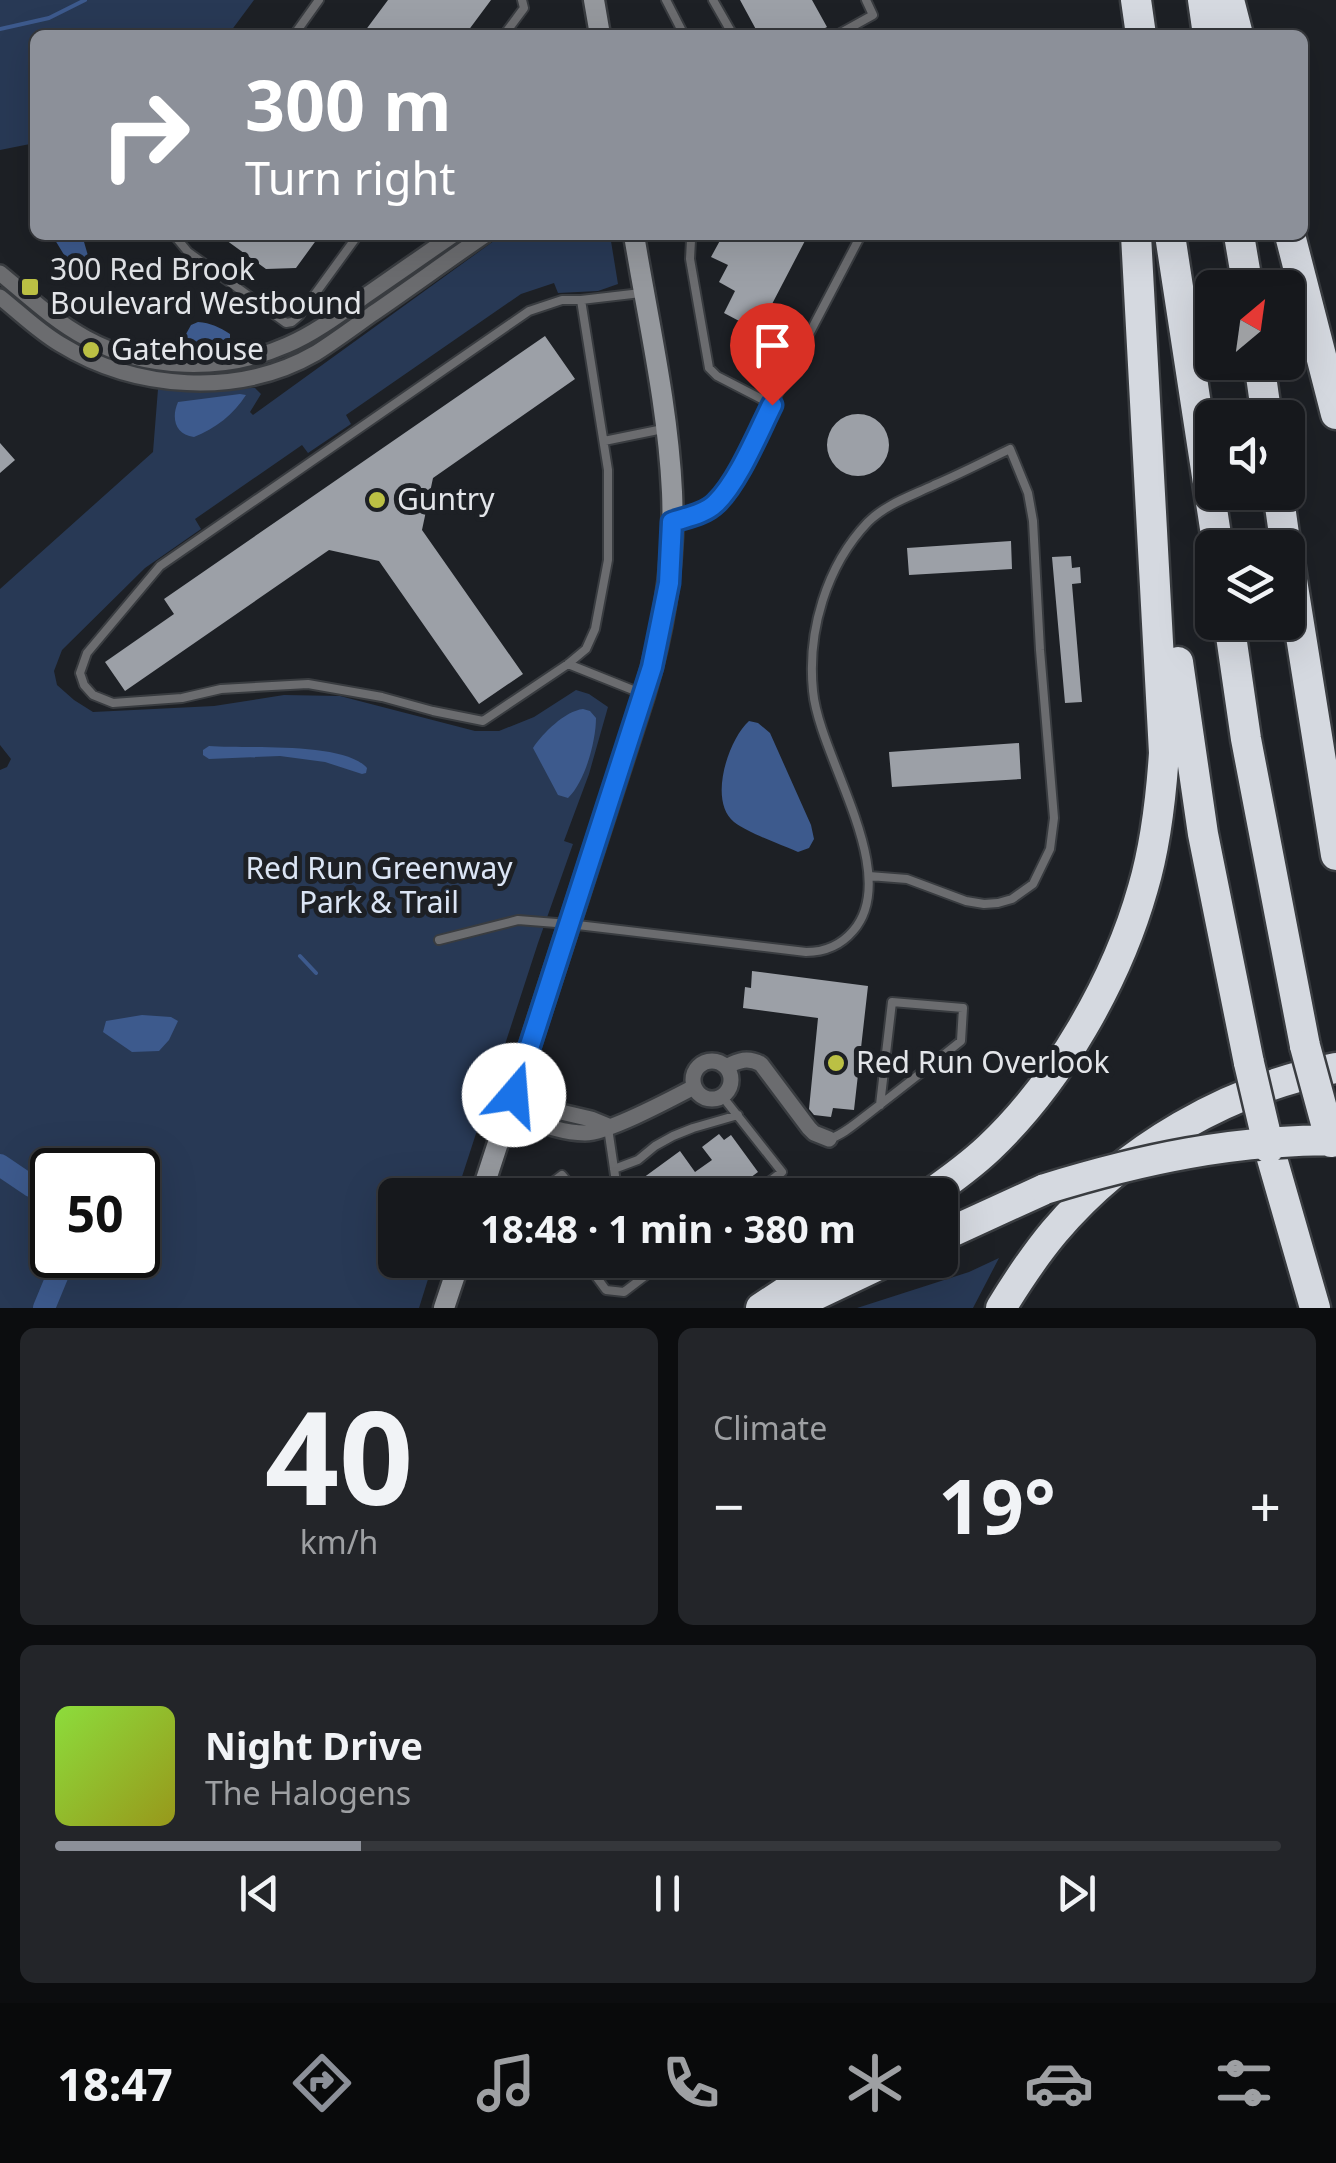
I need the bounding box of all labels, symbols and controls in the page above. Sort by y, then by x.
text: 300 m [245,56,452,152]
icon: right [80,70,210,200]
text: Turn right [245,147,456,208]
place label: 300 Red Brook Boulevard Westbound [50,248,362,323]
north arrow [1195,270,1305,380]
map controls [1195,270,1305,640]
marker: 300 Red Brook Boulevard Westbound [19,276,41,298]
pin [730,303,815,406]
icon: arrive [745,318,800,373]
place label: Gatehouse [111,328,264,369]
marker: Gatehouse [80,339,102,361]
button: sound [1195,400,1305,510]
place label: Guntry [397,478,495,519]
marker: Guntry [366,489,388,511]
button: layers [1195,530,1305,640]
park label: Red Run Greenway Park & Trail [245,847,513,922]
place label: Red Run Overlook [856,1041,1109,1082]
position arrow [462,1043,566,1147]
marker: Red Run Overlook [825,1052,847,1074]
speed limit sign: 50 [30,1148,160,1278]
text: 18:48 · 1 min · 380 m [480,1202,856,1254]
text: 40 [265,1366,413,1543]
text: Climate [713,1406,827,1449]
text: 19° [938,1454,1056,1556]
text: − [713,1468,744,1543]
text: + [1250,1468,1281,1543]
text: km/h [300,1520,378,1563]
text: Night Drive [205,1719,423,1771]
text: The Halogens [205,1771,411,1814]
icon: previous [232,1866,287,1921]
icon: pause [640,1866,695,1921]
icon: next [1049,1866,1104,1921]
icon: directions [287,2048,357,2118]
icon: music [471,2048,541,2118]
icon: phone [656,2048,726,2118]
icon: climate [840,2048,910,2118]
icon: car [1024,2048,1094,2118]
icon: filters [1209,2048,1279,2118]
text: 18:47 [57,2053,173,2114]

